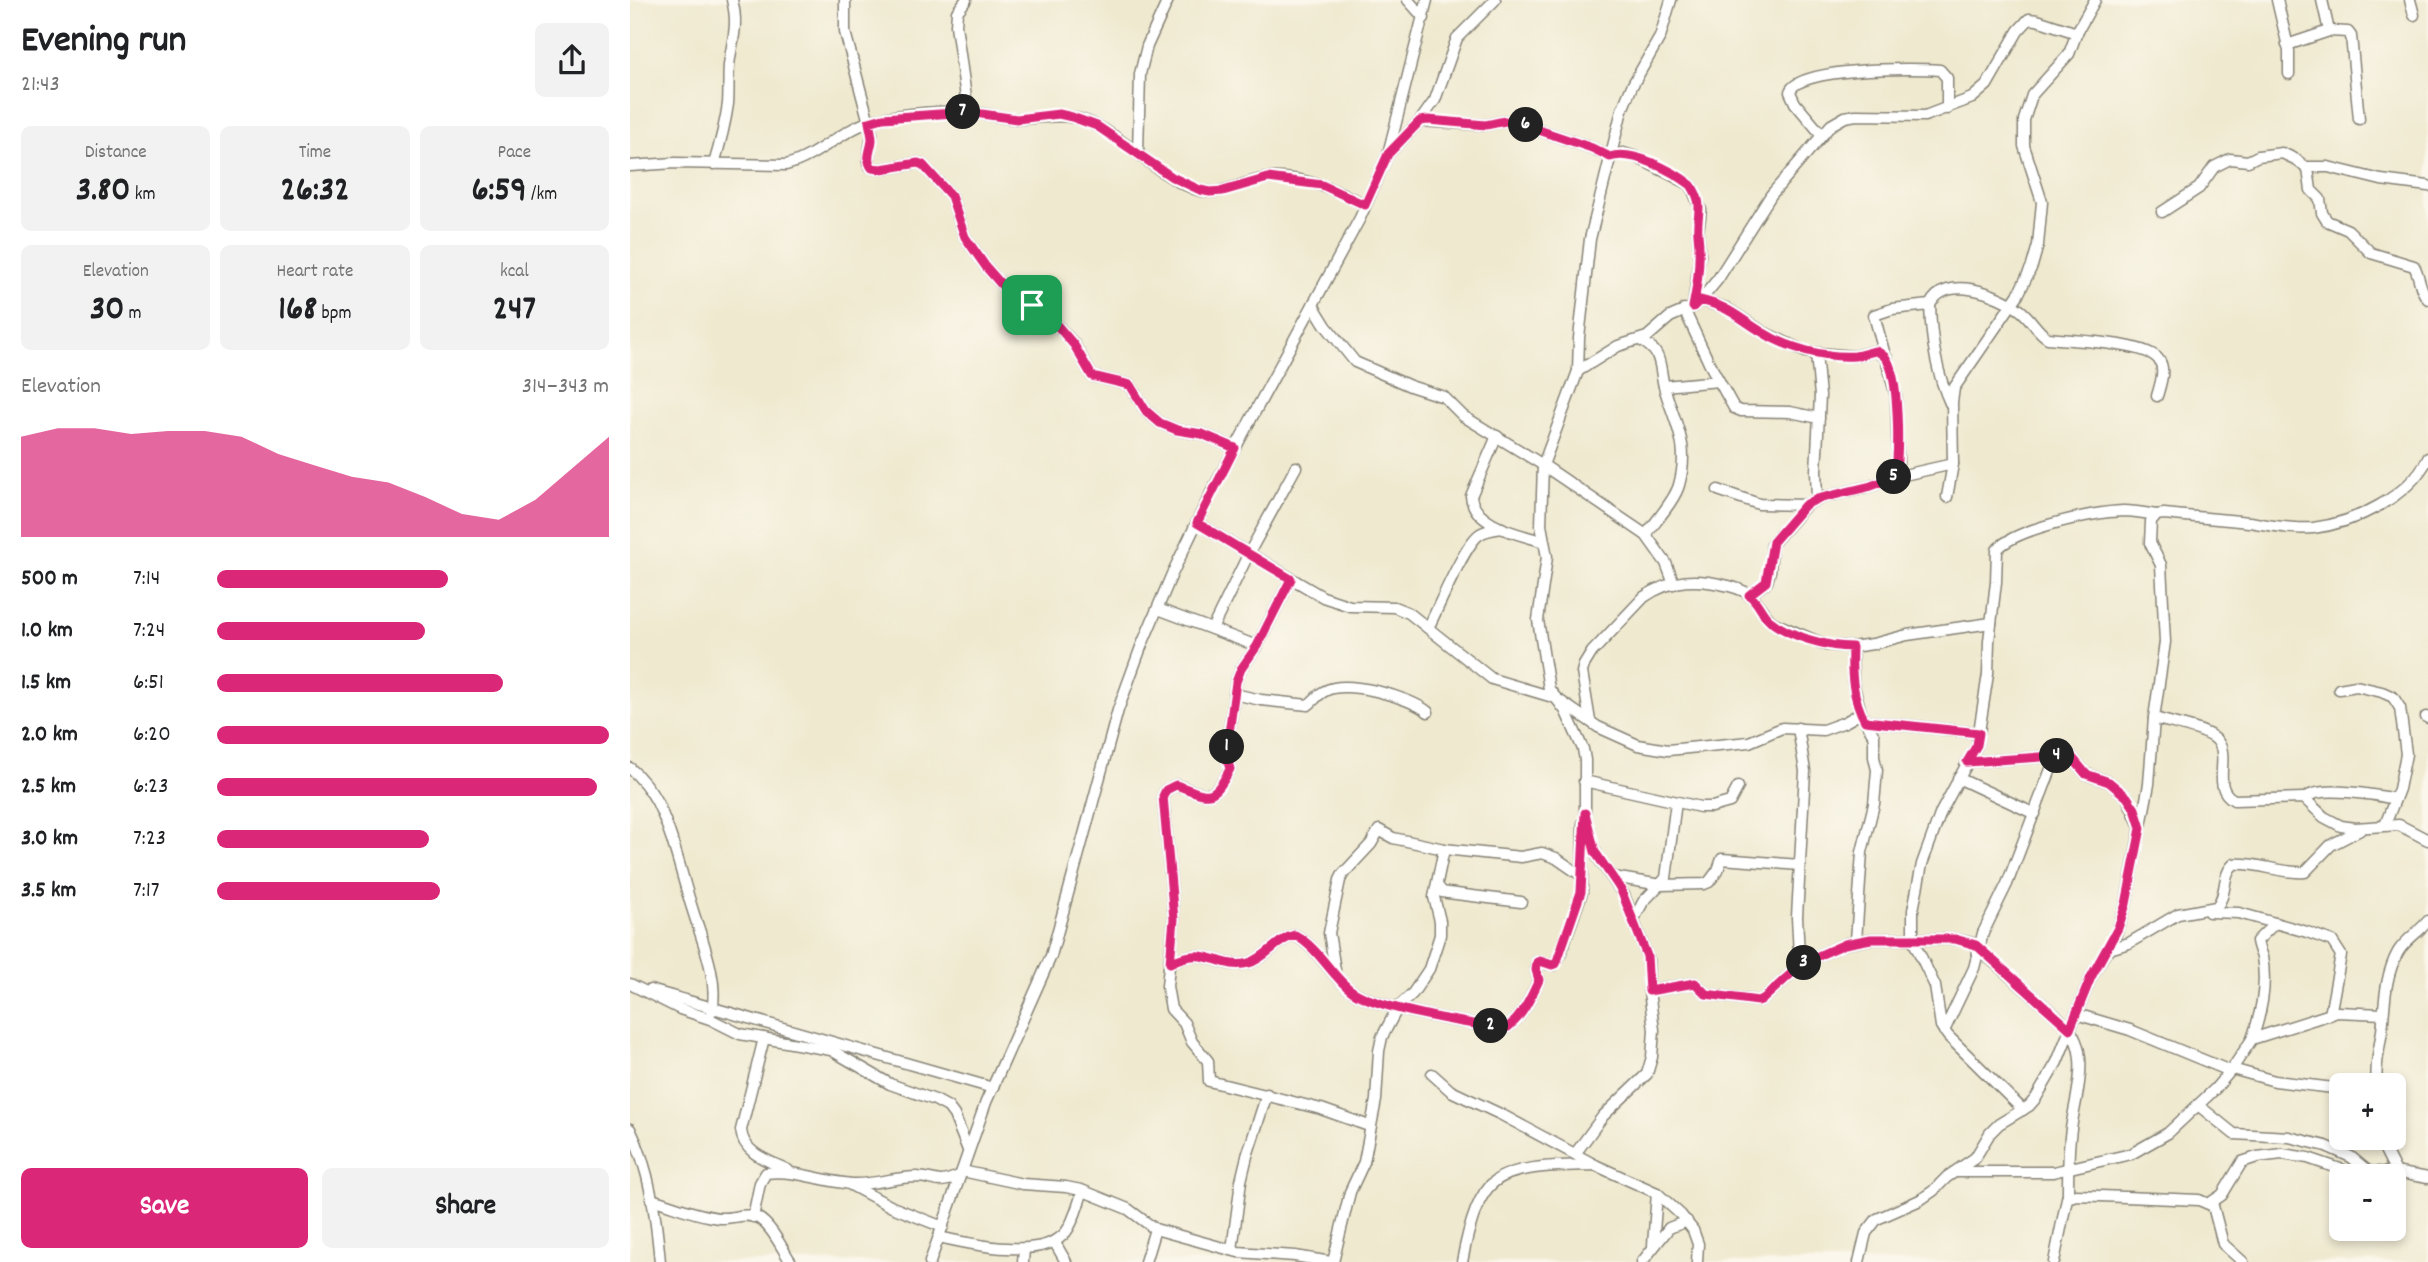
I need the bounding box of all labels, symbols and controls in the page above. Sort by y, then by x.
text: Evening run [21,15,186,70]
button: share [535,23,609,97]
text: 21:43 [21,69,60,102]
pin: 7 [946,94,980,130]
text: 7 [959,98,966,125]
pin: 6 [1508,108,1544,142]
text: 6 [1521,111,1530,138]
text: Distance [85,140,147,167]
text: Time [299,140,331,167]
text: Pace [498,140,531,167]
text: 3.80 [76,167,130,217]
text: 26:32 [280,167,350,217]
text: 6:59 [471,167,527,217]
text: km [130,182,156,209]
text: /km [527,182,557,209]
text: Elevation [83,259,149,286]
text: Heart rate [277,259,353,286]
text: kcal [500,259,529,286]
pin [1002,275,1062,335]
text: 30 [90,286,124,336]
text: 168 [278,286,317,336]
text: 247 [493,286,536,336]
icon: arrive [1013,286,1051,324]
text: m [124,301,142,328]
text: bpm [317,301,352,328]
text: Elevation [21,371,101,404]
text: 314–343 m [522,371,609,404]
pin: 5 [1876,460,1912,494]
text: 5 [1889,463,1898,490]
text: 500 m [21,563,78,596]
text: 7:14 [133,563,160,596]
text: 1.0 km [21,615,73,648]
text: 7:24 [133,615,165,648]
text: 1.5 km [21,667,71,700]
text: 6:51 [133,667,164,700]
text: 2.0 km [21,719,78,752]
text: 6:20 [133,719,171,752]
pin: 1 [1210,730,1244,764]
text: 1 [1224,733,1229,760]
pin: 4 [2040,738,2074,774]
text: 4 [2053,742,2060,769]
text: 2.5 km [21,771,76,804]
text: 6:23 [133,771,168,804]
text: 3.0 km [21,823,78,856]
text: 7:23 [133,823,166,856]
text: 3.5 km [21,875,76,908]
text: 7:17 [133,875,159,908]
pin: 3 [1786,946,1822,981]
text: 3 [1799,949,1808,976]
pin: 2 [1474,1009,1508,1044]
text: 2 [1486,1012,1495,1039]
map controls [2329,1073,2406,1241]
button: + [2329,1073,2406,1150]
button: − [2329,1164,2406,1241]
button: Save [21,1168,308,1248]
button: Share [322,1168,609,1248]

